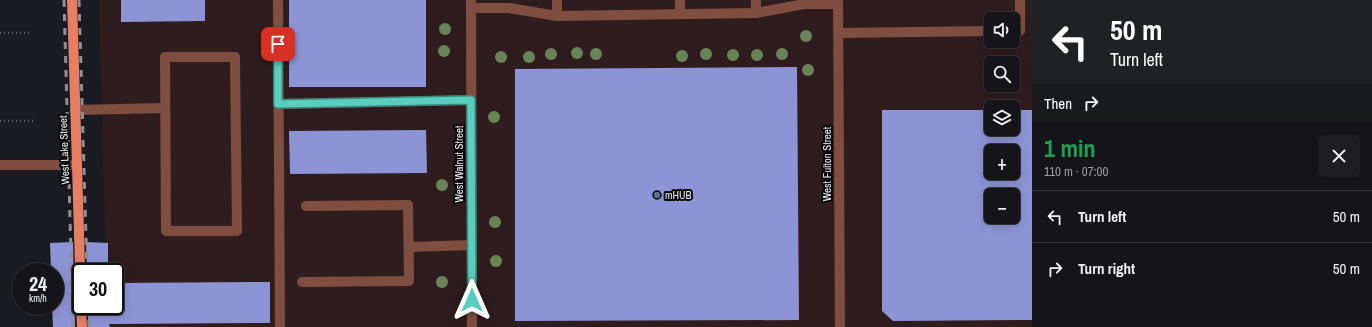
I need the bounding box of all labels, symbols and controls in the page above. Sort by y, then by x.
text: 50 m [1110,11,1162,49]
map controls [984,12,1020,224]
button: sound [984,12,1020,48]
icon: left [1044,16,1096,68]
pin [261,27,295,61]
icon: arrive [267,33,289,55]
text: Turn left [1110,47,1163,72]
button: search [984,56,1020,92]
icon: right [1080,92,1102,114]
text: Then [1044,93,1072,114]
button: layers [984,100,1020,136]
street label: West Lake Street [56,115,72,185]
street label: West Walnut Street [452,125,466,203]
street label: West Fulton Street [820,126,834,201]
text: 1 min [1044,132,1095,164]
button: close [1318,135,1360,177]
button: + [984,144,1020,180]
text: 110 m · 07:00 [1044,163,1108,180]
place label: mHUB [665,188,692,202]
button: − [984,188,1020,224]
marker: mHUB [652,190,662,200]
icon: left [1044,206,1066,228]
text: Turn left [1078,206,1126,227]
text: 50 m [1333,206,1360,227]
icon: right [1044,258,1066,280]
text: Turn right [1078,258,1135,279]
text: 50 m [1333,258,1360,279]
speed limit sign: 30 [72,263,124,315]
text: 24 [29,270,47,297]
position arrow [451,279,493,321]
text: km/h [29,292,47,305]

